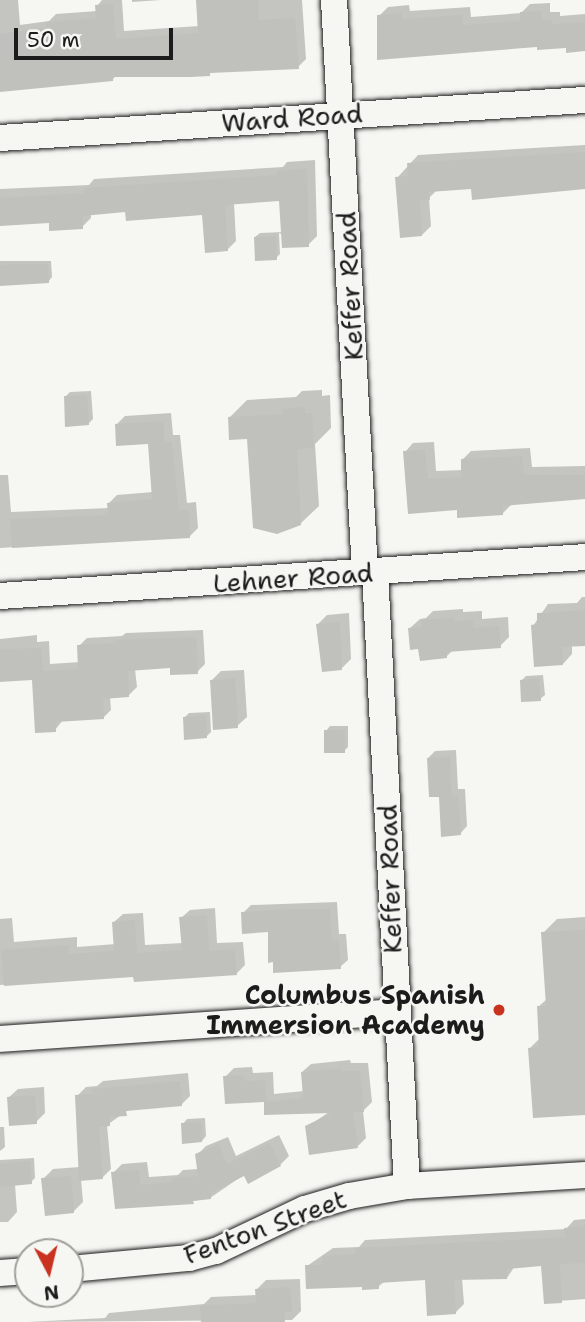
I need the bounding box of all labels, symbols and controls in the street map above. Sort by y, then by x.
scale bar [18,14,177,58]
text: 50 m [27,26,80,54]
street label: Ward Road [220,98,364,138]
street label: Keffer Road [331,211,369,361]
street label: Lehner Road [212,557,374,599]
street label: Keffer Road [372,804,408,954]
place label: Columbus Spanish Immersion Academy [206,979,485,1040]
marker: Columbus Spanish Immersion Academy [491,1002,507,1018]
street label: Fenton Street [179,1183,351,1271]
north arrow [14,1238,84,1308]
text: N [42,1279,60,1306]

